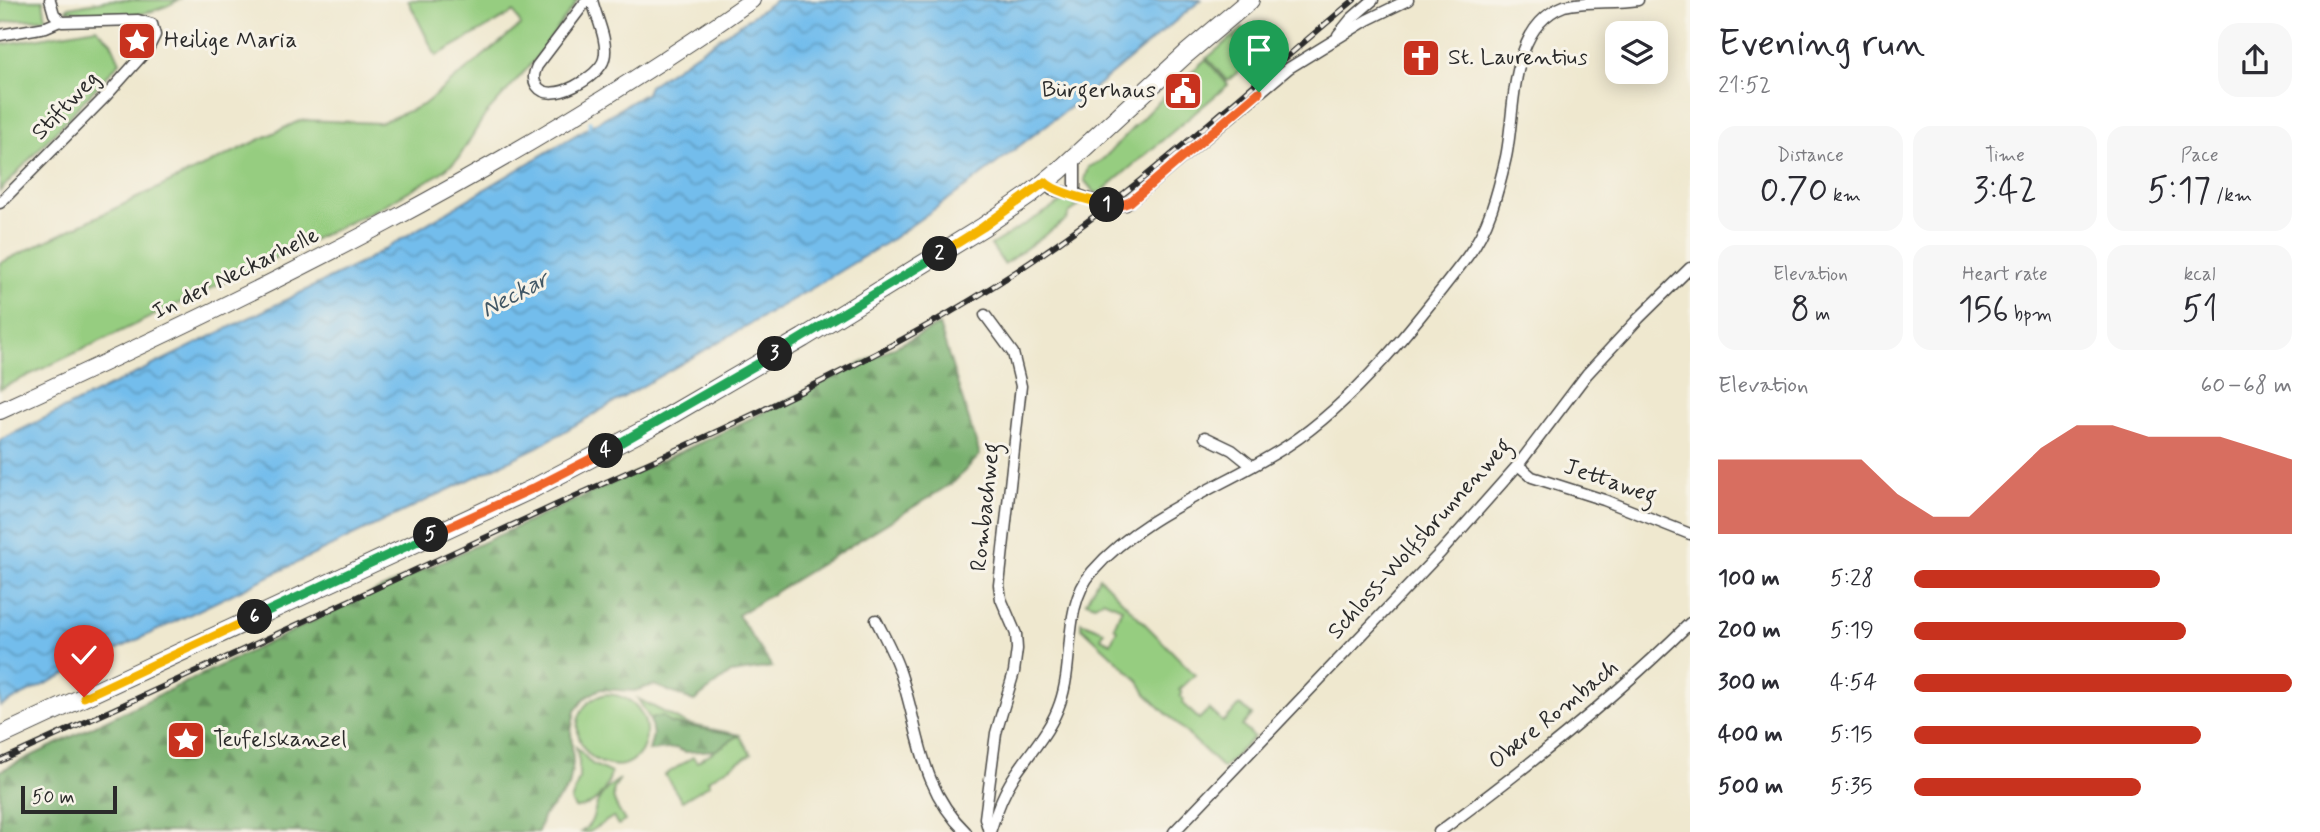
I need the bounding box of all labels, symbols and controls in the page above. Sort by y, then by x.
place icon: Heilige Maria [116,20,158,62]
pin [1229,20,1289,92]
text: Evening run [1718,20,1925,69]
map controls [1605,21,1668,84]
button: layers [1605,21,1668,84]
button: share [2218,23,2292,97]
place label: Heilige Maria [164,26,297,56]
icon: arrive [1240,31,1278,69]
church icon: St. Laurentius [1400,37,1442,79]
place label: St. Laurentius [1448,43,1588,73]
street label: Stiftweg [25,65,107,147]
public building icon: Bürgerhaus [1162,70,1204,112]
text: 21:52 [1718,71,1771,101]
place label: Bürgerhaus [1042,76,1156,108]
text: Distance [1777,143,1844,168]
text: Time [1985,143,2025,168]
text: Pace [2181,143,2219,168]
text: 0.70 [1760,168,1828,214]
text: 3:42 [1973,168,2037,214]
text: 5:17 [2147,168,2211,214]
text: km [1828,183,1861,208]
text: /km [2211,183,2252,208]
pin: 1 [1090,188,1124,222]
text: 1 [1102,192,1111,217]
street label: In der Neckarhelle [148,221,325,327]
pin: 2 [922,236,958,272]
text: 2 [935,241,944,266]
text: Elevation [1773,262,1848,287]
text: Heart rate [1962,262,2048,287]
text: kcal [2184,262,2216,287]
water label: Neckar [476,263,557,326]
text: 8 [1790,287,1810,333]
text: 156 [1958,287,2009,333]
text: 51 [2182,287,2218,333]
text: m [1810,302,1830,327]
text: bpm [2009,302,2052,327]
pin: 3 [758,336,792,372]
text: 3 [770,341,779,366]
text: Elevation [1718,371,1809,401]
text: 60–68 m [2200,371,2292,401]
street label: Schloss-Wolfsbrunnenweg [1321,432,1520,647]
pin: 4 [588,434,624,468]
text: 4 [600,438,611,463]
street label: Rombachweg [964,441,1010,573]
street label: Jettaweg [1559,452,1660,514]
pin: 5 [414,518,448,552]
text: 5 [425,522,436,547]
text: 100 m [1718,564,1780,594]
text: 5:28 [1830,564,1874,594]
pin: 6 [238,600,272,634]
text: 6 [250,604,259,629]
text: 200 m [1718,616,1781,646]
text: 5:19 [1830,616,1874,646]
pin [54,625,114,697]
icon: check [65,636,103,674]
street label: Obere Rombach [1483,653,1625,777]
text: 300 m [1718,668,1780,698]
text: 4:54 [1830,668,1877,698]
place icon: Teufelskanzel [165,719,207,761]
text: 400 m [1718,720,1783,750]
text: 5:15 [1830,720,1872,750]
place label: Teufelskanzel [213,725,347,755]
text: 500 m [1718,772,1783,802]
text: 5:35 [1830,772,1873,802]
scale bar [21,783,117,815]
text: 50 m [32,785,75,810]

